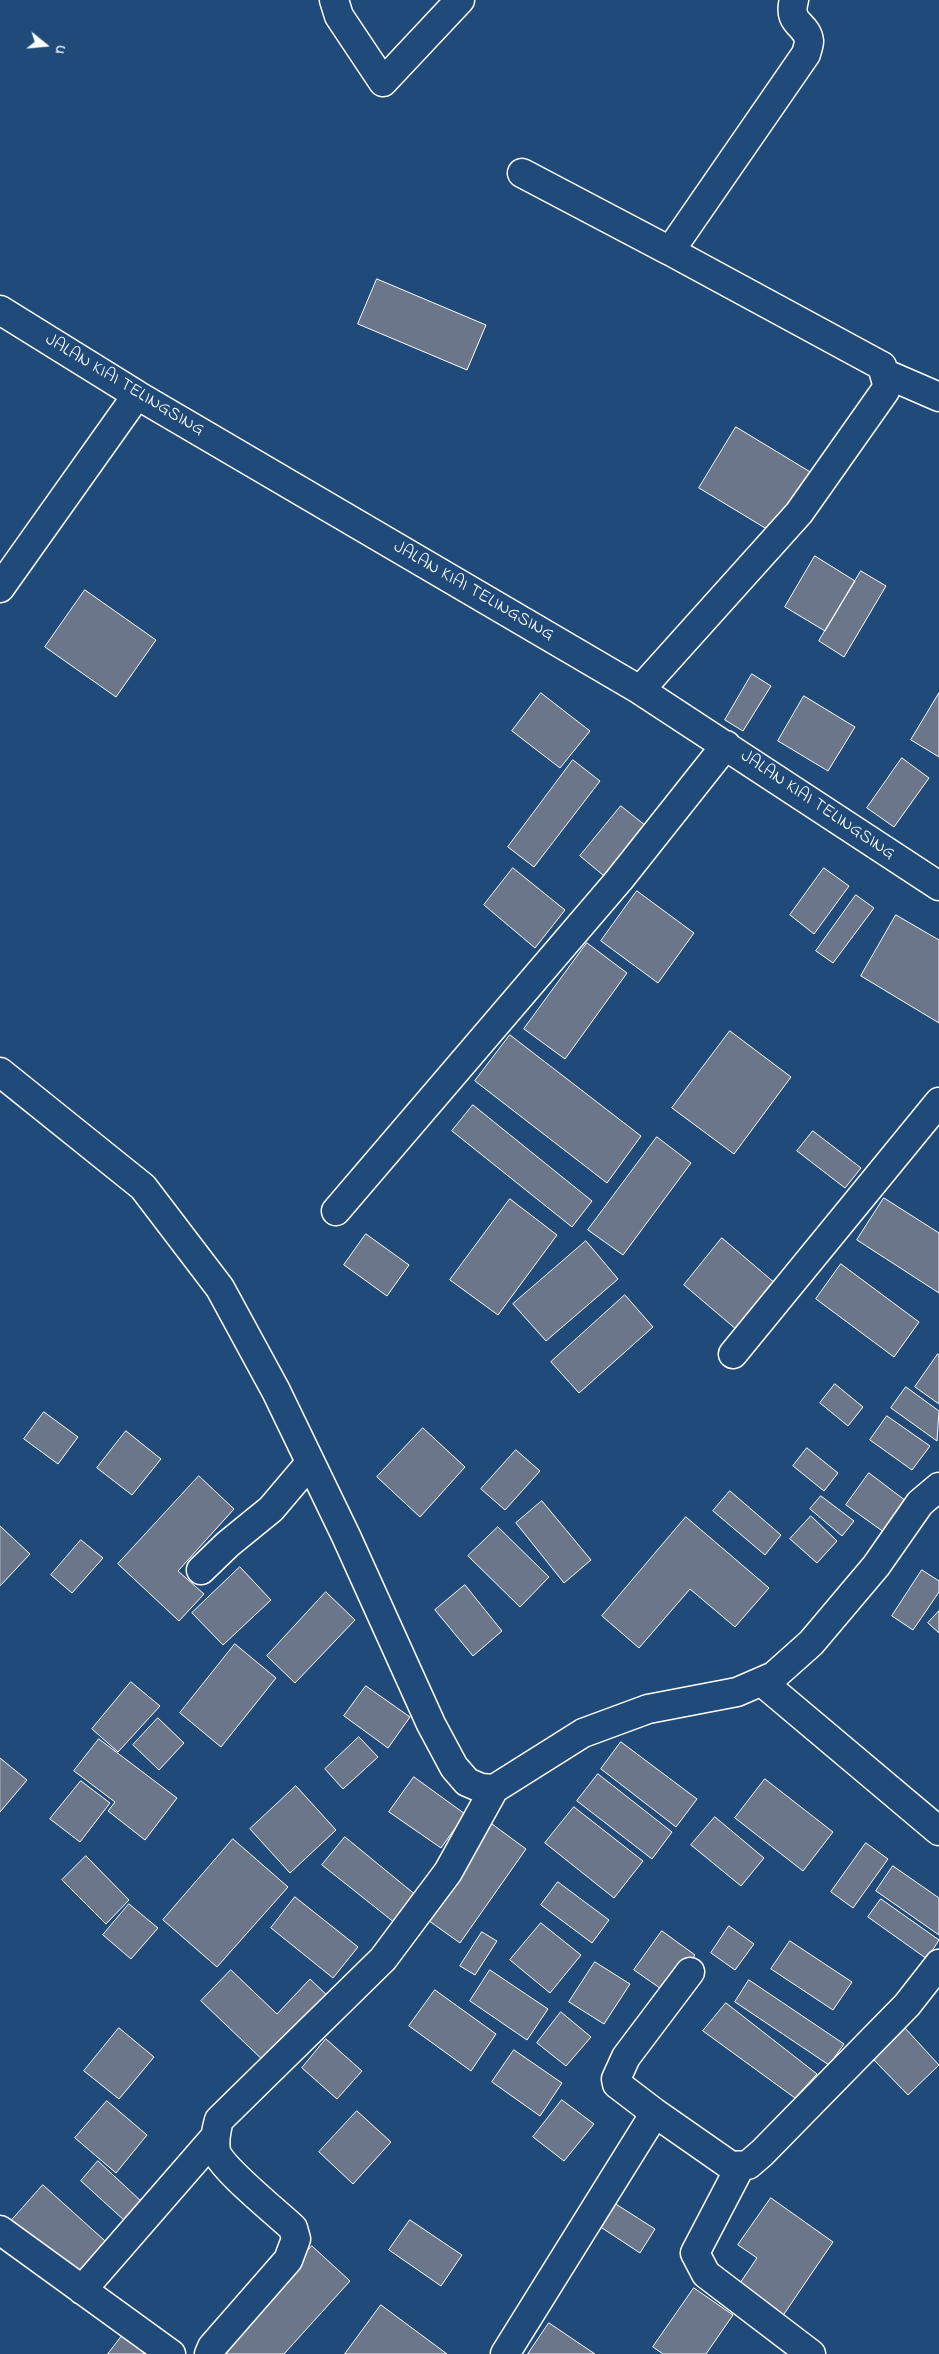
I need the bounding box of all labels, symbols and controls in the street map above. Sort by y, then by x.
north arrow [20,20,70,70]
text: U [48,42,71,57]
street label: JALAN KIAI TELINGSING [41,330,207,442]
street label: JALAN KIAI TELINGSING [389,537,557,647]
street label: JALAN KIAI TELINGSING [736,746,898,866]

